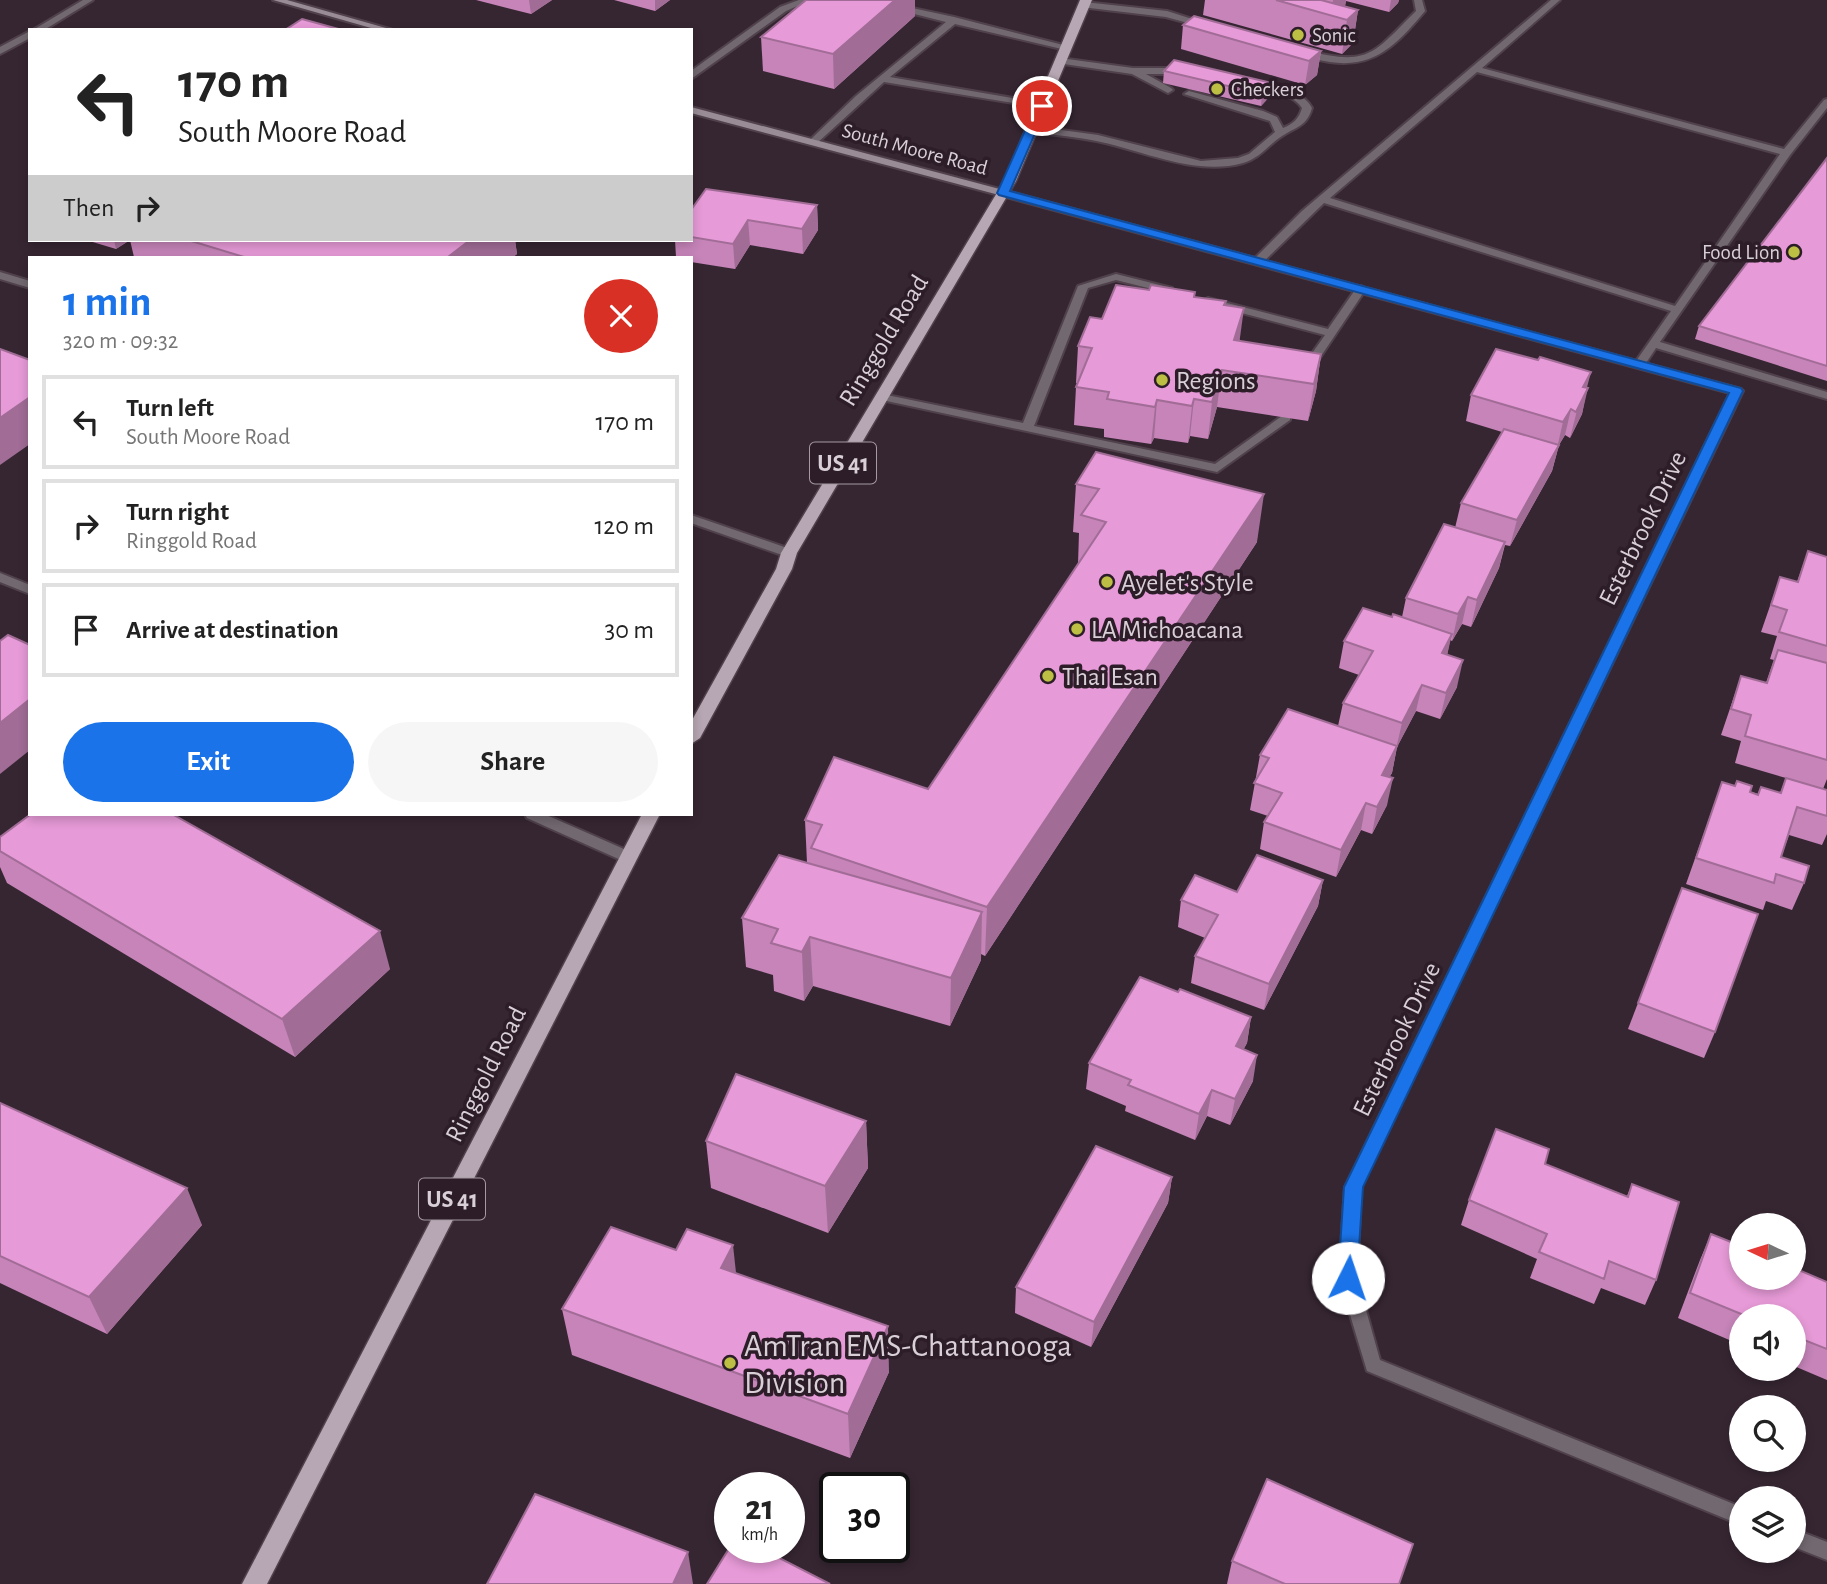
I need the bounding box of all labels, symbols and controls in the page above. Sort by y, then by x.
place label: Sonic [1312,25,1356,46]
marker: Sonic [1290,27,1306,43]
icon: left [63,56,154,147]
text: 170 m [178,58,289,107]
pin [1012,76,1072,136]
place label: Checkers [1231,79,1304,100]
marker: Checkers [1209,81,1225,97]
icon: arrive [1023,87,1061,125]
text: South Moore Road [178,116,406,148]
street label: South Moore Road [840,120,990,179]
icon: right [128,189,166,227]
text: Then [63,195,114,221]
place label: Food Lion [1702,242,1780,263]
marker: Food Lion [1786,244,1802,260]
street label: Ringgold Road [835,270,933,411]
button: close [584,279,658,353]
text: 1 min [63,281,152,323]
text: 320 m · 09:32 [63,330,178,353]
place label: Regions [1176,368,1256,394]
marker: Regions [1154,372,1170,388]
text: Turn left [126,395,214,421]
icon: left [67,403,105,441]
text: 170 m [595,409,654,435]
text: South Moore Road [126,426,290,449]
road number: US 41 [810,442,876,484]
street label: Esterbrook Drive [1594,447,1691,610]
text: Turn right [126,499,229,525]
icon: right [67,507,105,545]
text: 120 m [594,513,654,539]
text: Ringgold Road [126,530,257,553]
place label: Ayelet's Style [1121,570,1254,596]
marker: Ayelet's Style [1099,574,1115,590]
icon: arrive [67,611,105,649]
text: Arrive at destination [126,617,339,643]
text: 30 m [604,617,654,643]
place label: LA Michoacana [1091,617,1243,643]
marker: LA Michoacana [1069,621,1085,637]
place label: Thai Esan [1062,664,1158,690]
marker: Thai Esan [1040,668,1056,684]
button: Exit [63,722,354,802]
button: Share [368,722,658,802]
street label: Esterbrook Drive [1348,958,1445,1121]
street label: Ringgold Road [441,1003,531,1146]
road number: US 41 [419,1178,485,1219]
north arrow [1729,1213,1806,1290]
map controls [1729,1213,1806,1563]
position arrow [1311,1241,1385,1315]
button: sound [1729,1304,1806,1381]
place label: AmTran EMS-Chattanooga Division [744,1330,1072,1399]
marker: AmTran EMS-Chattanooga Division [722,1355,738,1371]
button: search [1729,1395,1806,1472]
speed limit sign: 30 [819,1472,910,1563]
button: layers [1729,1486,1806,1563]
text: 21 [745,1491,774,1526]
text: km/h [741,1526,778,1544]

